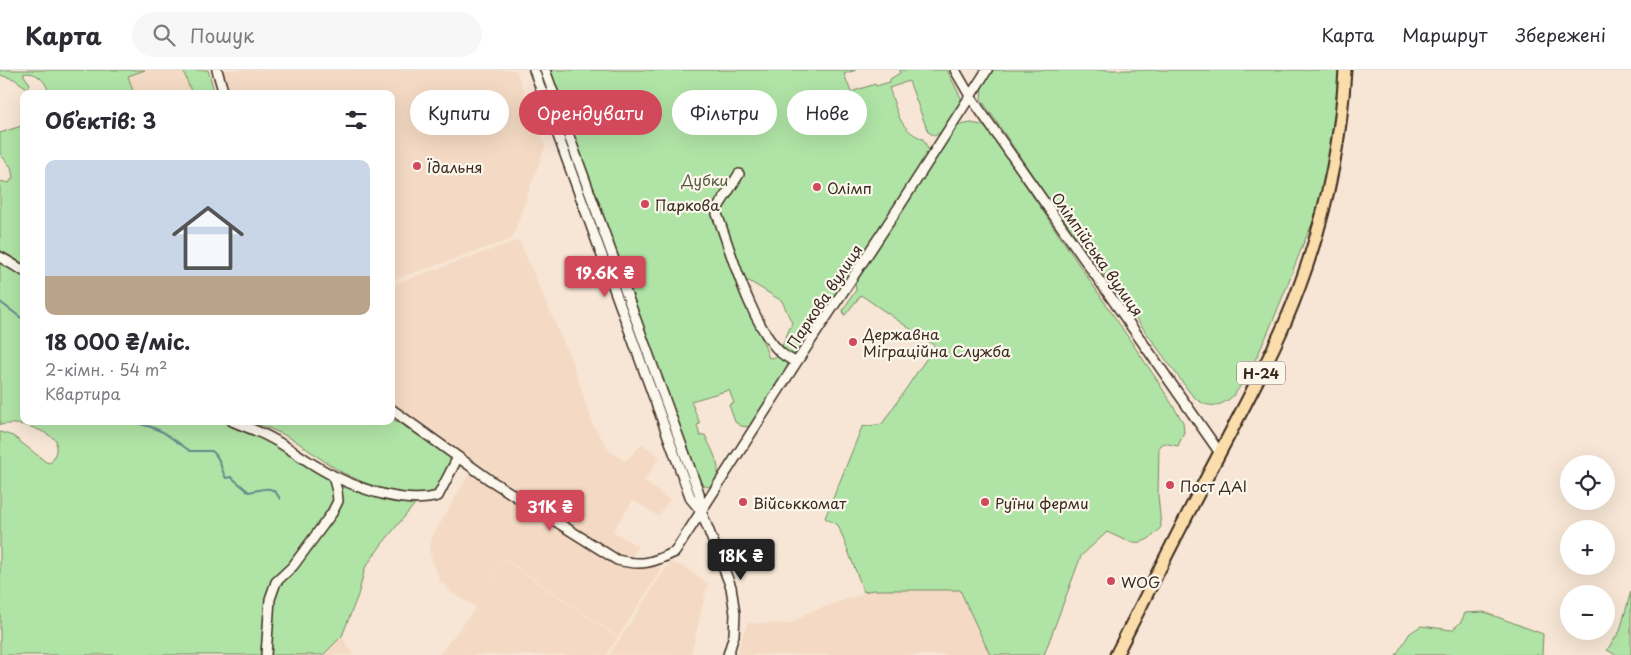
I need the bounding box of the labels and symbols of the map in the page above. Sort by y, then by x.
place label: Їдальня [427,155,483,178]
marker: Їдальня [411,160,423,172]
park label: Дубки [681,168,728,191]
place label: Олімп [827,176,872,199]
marker: Олімп [811,181,823,193]
street label: Олімпійська вулиця [1046,187,1150,321]
place label: Паркова [655,193,720,216]
marker: Паркова [639,198,651,210]
street label: Паркова вулиця [781,239,867,353]
pin: 19.6K ₴ [559,256,651,298]
place label: Державна Міграційна Служба [862,322,1011,362]
marker: Державна Міграційна Служба [847,336,859,348]
road number: Н-24 [1237,362,1285,384]
place label: Пост ДАІ [1180,474,1247,497]
marker: Пост ДАІ [1164,479,1176,491]
pin: 31K ₴ [515,490,585,532]
place label: Військкомат [753,491,847,514]
place label: Руїни ферми [995,491,1088,514]
marker: Військкомат [737,496,749,508]
marker: Руїни ферми [979,496,991,508]
pin: 18K ₴ [706,538,776,581]
place label: WOG [1121,570,1160,593]
marker: WOG [1105,575,1117,587]

